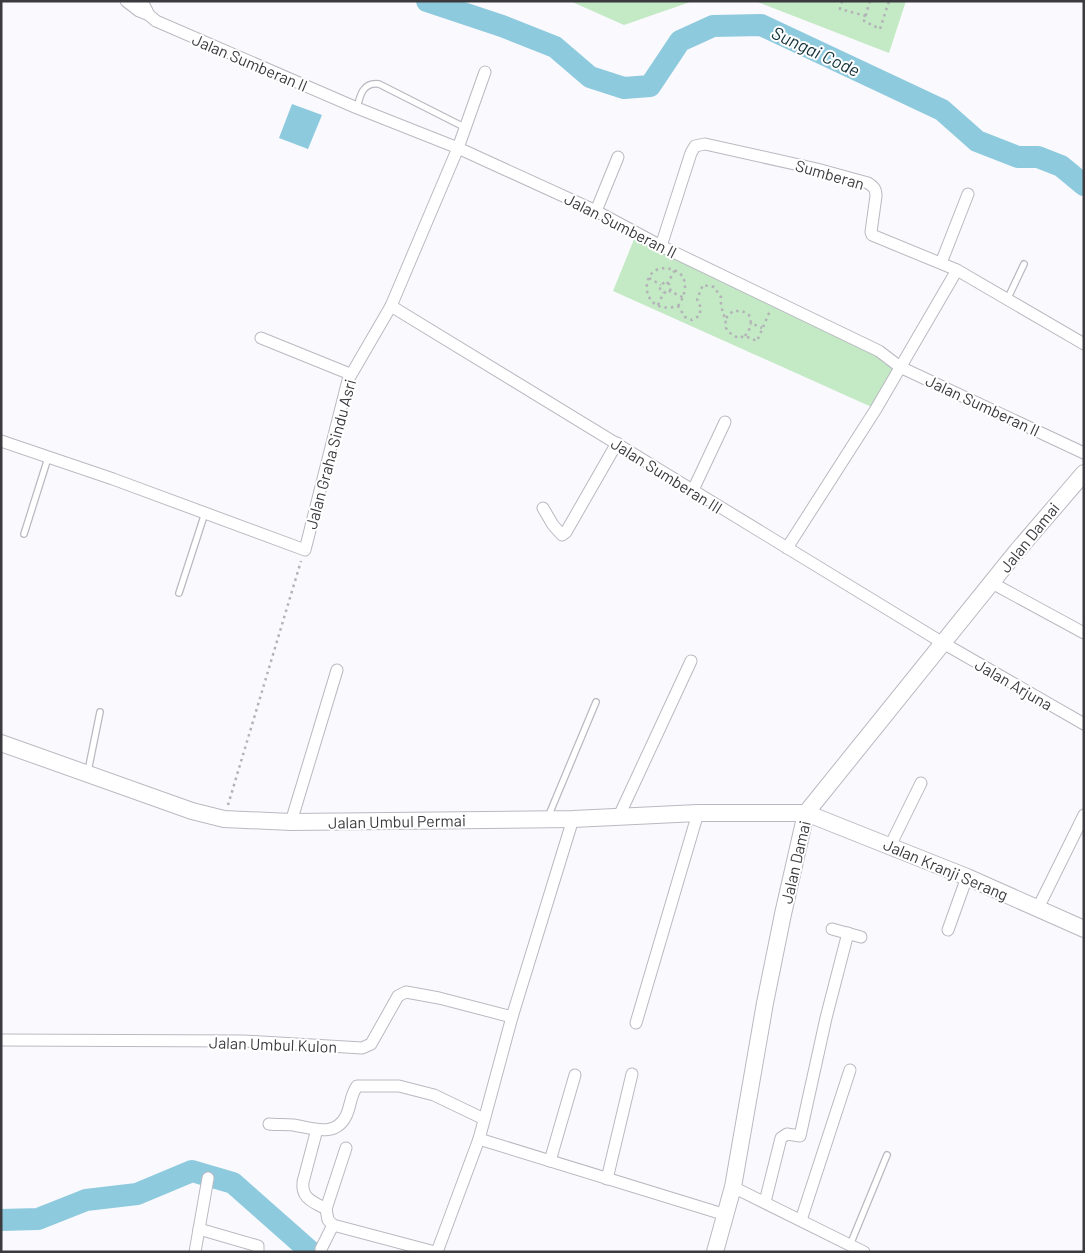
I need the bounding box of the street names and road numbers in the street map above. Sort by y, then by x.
street label: Jalan Sumberan II [189,29,311,95]
street label: Sumberan [793,155,867,193]
street label: Jalan Sumberan II [562,189,680,261]
street label: Jalan Sumberan II [923,370,1043,440]
street label: Jalan Graha Sindu Asri [301,377,359,531]
street label: Jalan Sumberan III [608,433,726,517]
street label: Jalan Damai [995,498,1063,576]
street label: Jalan Arjuna [972,654,1056,714]
street label: Jalan Umbul Permai [328,810,466,832]
street label: Jalan Damai [776,819,814,905]
street label: Jalan Kranji Serang [881,834,1011,904]
street label: Jalan Umbul Kulon [209,1032,337,1056]

